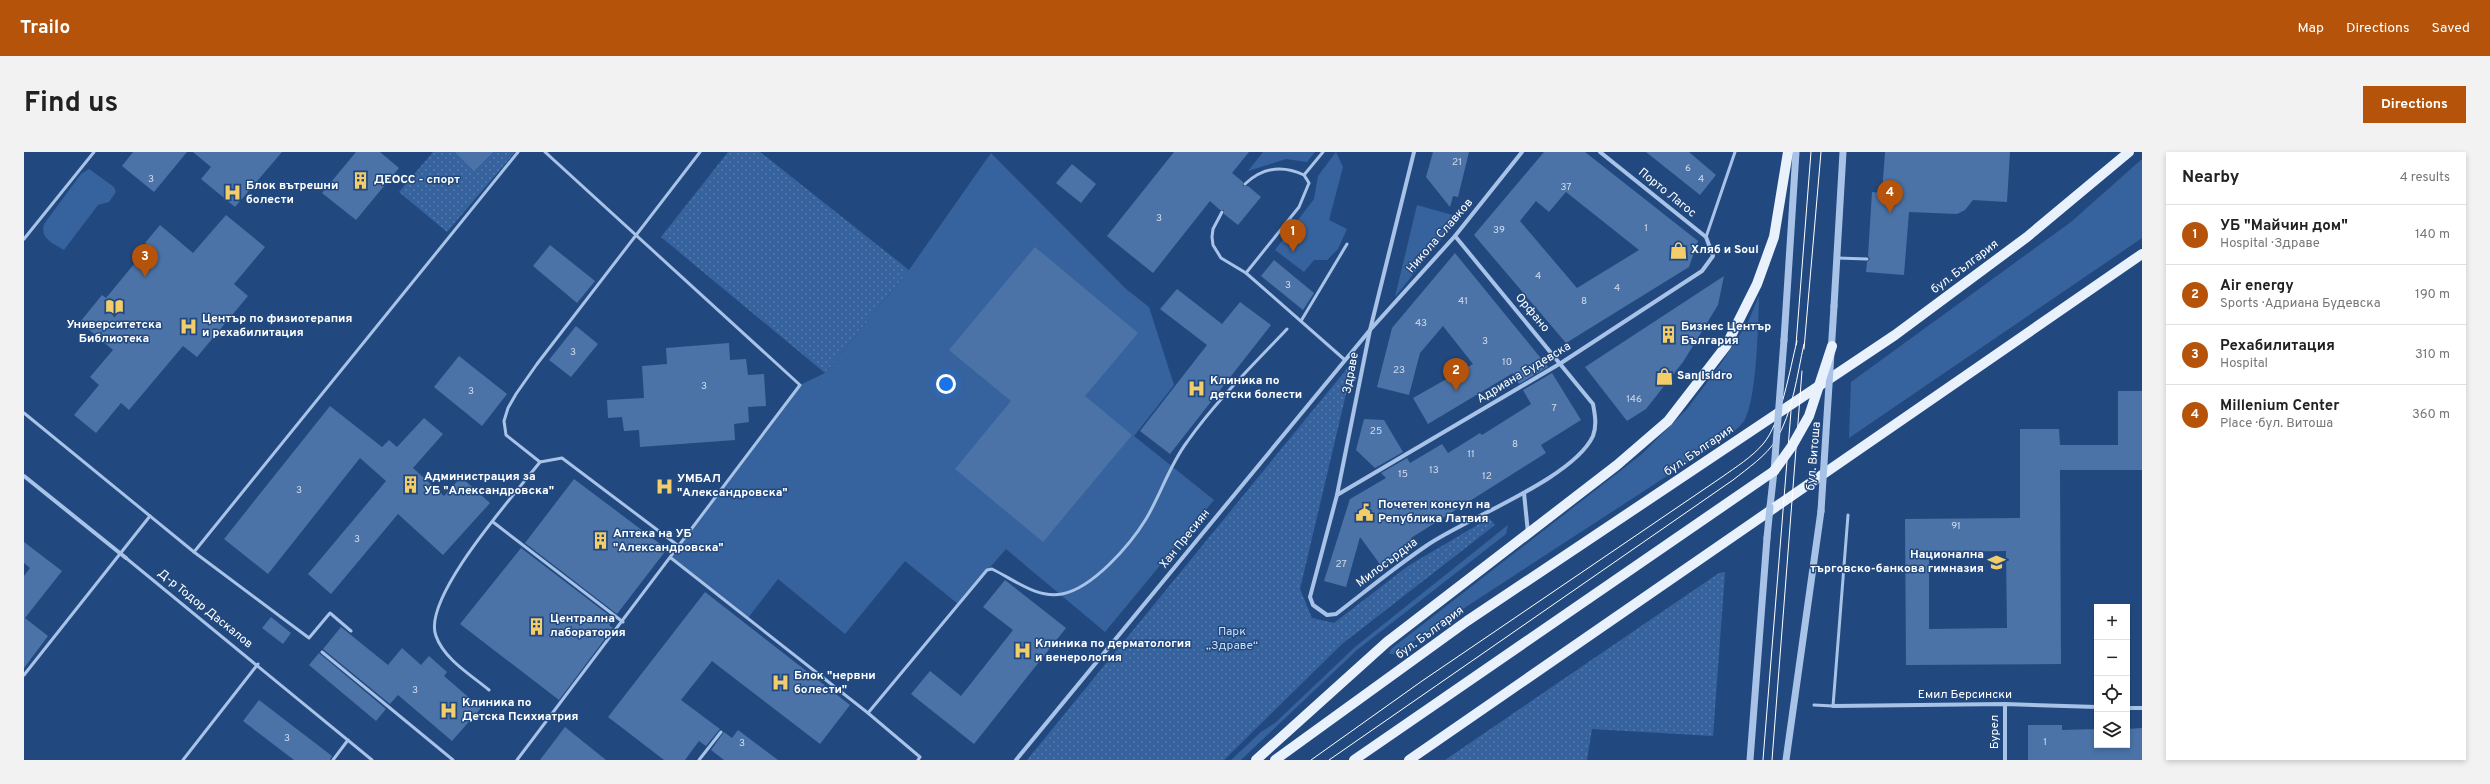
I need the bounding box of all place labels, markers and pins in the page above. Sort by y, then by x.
building icon: ДЕОСС - спорт [351,170,371,190]
place label: ДЕОСС - спорт [374,172,460,188]
place label: Блок вътрешни болести [246,178,338,208]
pin: 4 [1877,180,1903,213]
hospital icon: Блок вътрешни болести [223,183,243,203]
pin: 1 [1280,219,1306,252]
shop icon: Хляб и Soul [1668,240,1688,260]
place label: Хляб и Soul [1691,242,1759,258]
pin: 3 [132,244,158,277]
library icon: Университетска Библиотека [104,296,124,316]
place label: Център по физиотерапия и рехабилитация [202,311,352,341]
hospital icon: Център по физиотерапия и рехабилитация [179,316,199,336]
place label: Университетска Библиотека [66,317,162,347]
place label: Бизнес Център България [1681,319,1771,349]
building icon: Бизнес Център България [1658,324,1678,344]
pin: 2 [1443,358,1469,391]
shop icon: San Isidro [1654,366,1674,386]
place label: San Isidro [1677,368,1733,384]
place label: Клиника по детски болести [1210,373,1302,403]
hospital icon: Клиника по детски болести [1187,378,1207,398]
place label: Администрация за УБ "Александровска" [424,469,554,499]
place label: УМБАЛ "Александровска" [677,471,788,501]
building icon: Администрация за УБ "Александровска" [401,474,421,494]
hospital icon: УМБАЛ "Александровска" [654,476,674,496]
place label: Почетен консул на Република Латвия [1378,497,1490,527]
public building icon: Почетен консул на Република Латвия [1355,502,1375,522]
place label: Аптека на УБ "Александровска" [613,526,724,556]
building icon: Аптека на УБ "Александровска" [590,531,610,551]
place label: Национална търговско-банкова гимназия [1810,547,1984,577]
school or university icon: Национална търговско-банкова гимназия [1987,552,2007,572]
place label: Централна лаборатория [550,611,626,641]
building icon: Централна лаборатория [527,616,547,636]
place label: Клиника по дерматология и венерология [1035,636,1191,666]
hospital icon: Клиника по дерматология и венерология [1012,641,1032,661]
place label: Блок "нервни болести" [794,668,876,698]
hospital icon: Блок "нервни болести" [771,673,791,693]
place label: Клиника по Детска Психиатрия [462,695,578,725]
hospital icon: Клиника по Детска Психиатрия [439,700,459,720]

